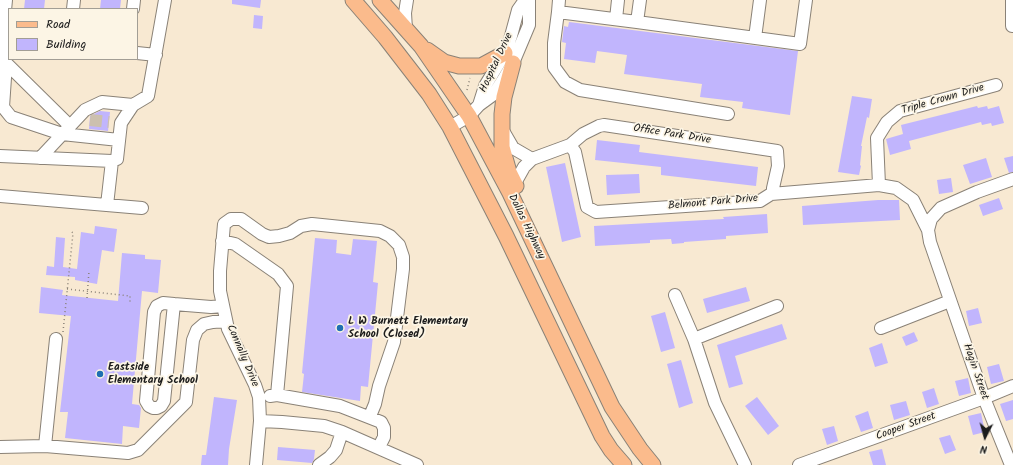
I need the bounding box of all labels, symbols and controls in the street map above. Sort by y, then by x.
legend [8,8,138,60]
text: Road [46,15,70,34]
street label: Hospital Drive [477,31,517,95]
text: Building [46,35,86,54]
street label: Triple Crown Drive [900,82,986,118]
street label: Office Park Drive [632,122,712,148]
street label: Dallas Highway [505,192,547,262]
street label: Belmont Park Drive [667,192,759,214]
place label: L W Burnett Elementary School (Closed) [348,315,468,341]
street label: Connally Drive [223,323,261,389]
marker: L W Burnett Elementary School (Closed) [335,323,345,333]
street label: Hagin Street [959,342,991,402]
place label: Eastside Elementary School [108,361,198,387]
marker: Eastside Elementary School [95,369,105,379]
street label: Cooper Street [874,410,938,444]
north arrow [965,417,1005,457]
text: N [979,440,988,458]

